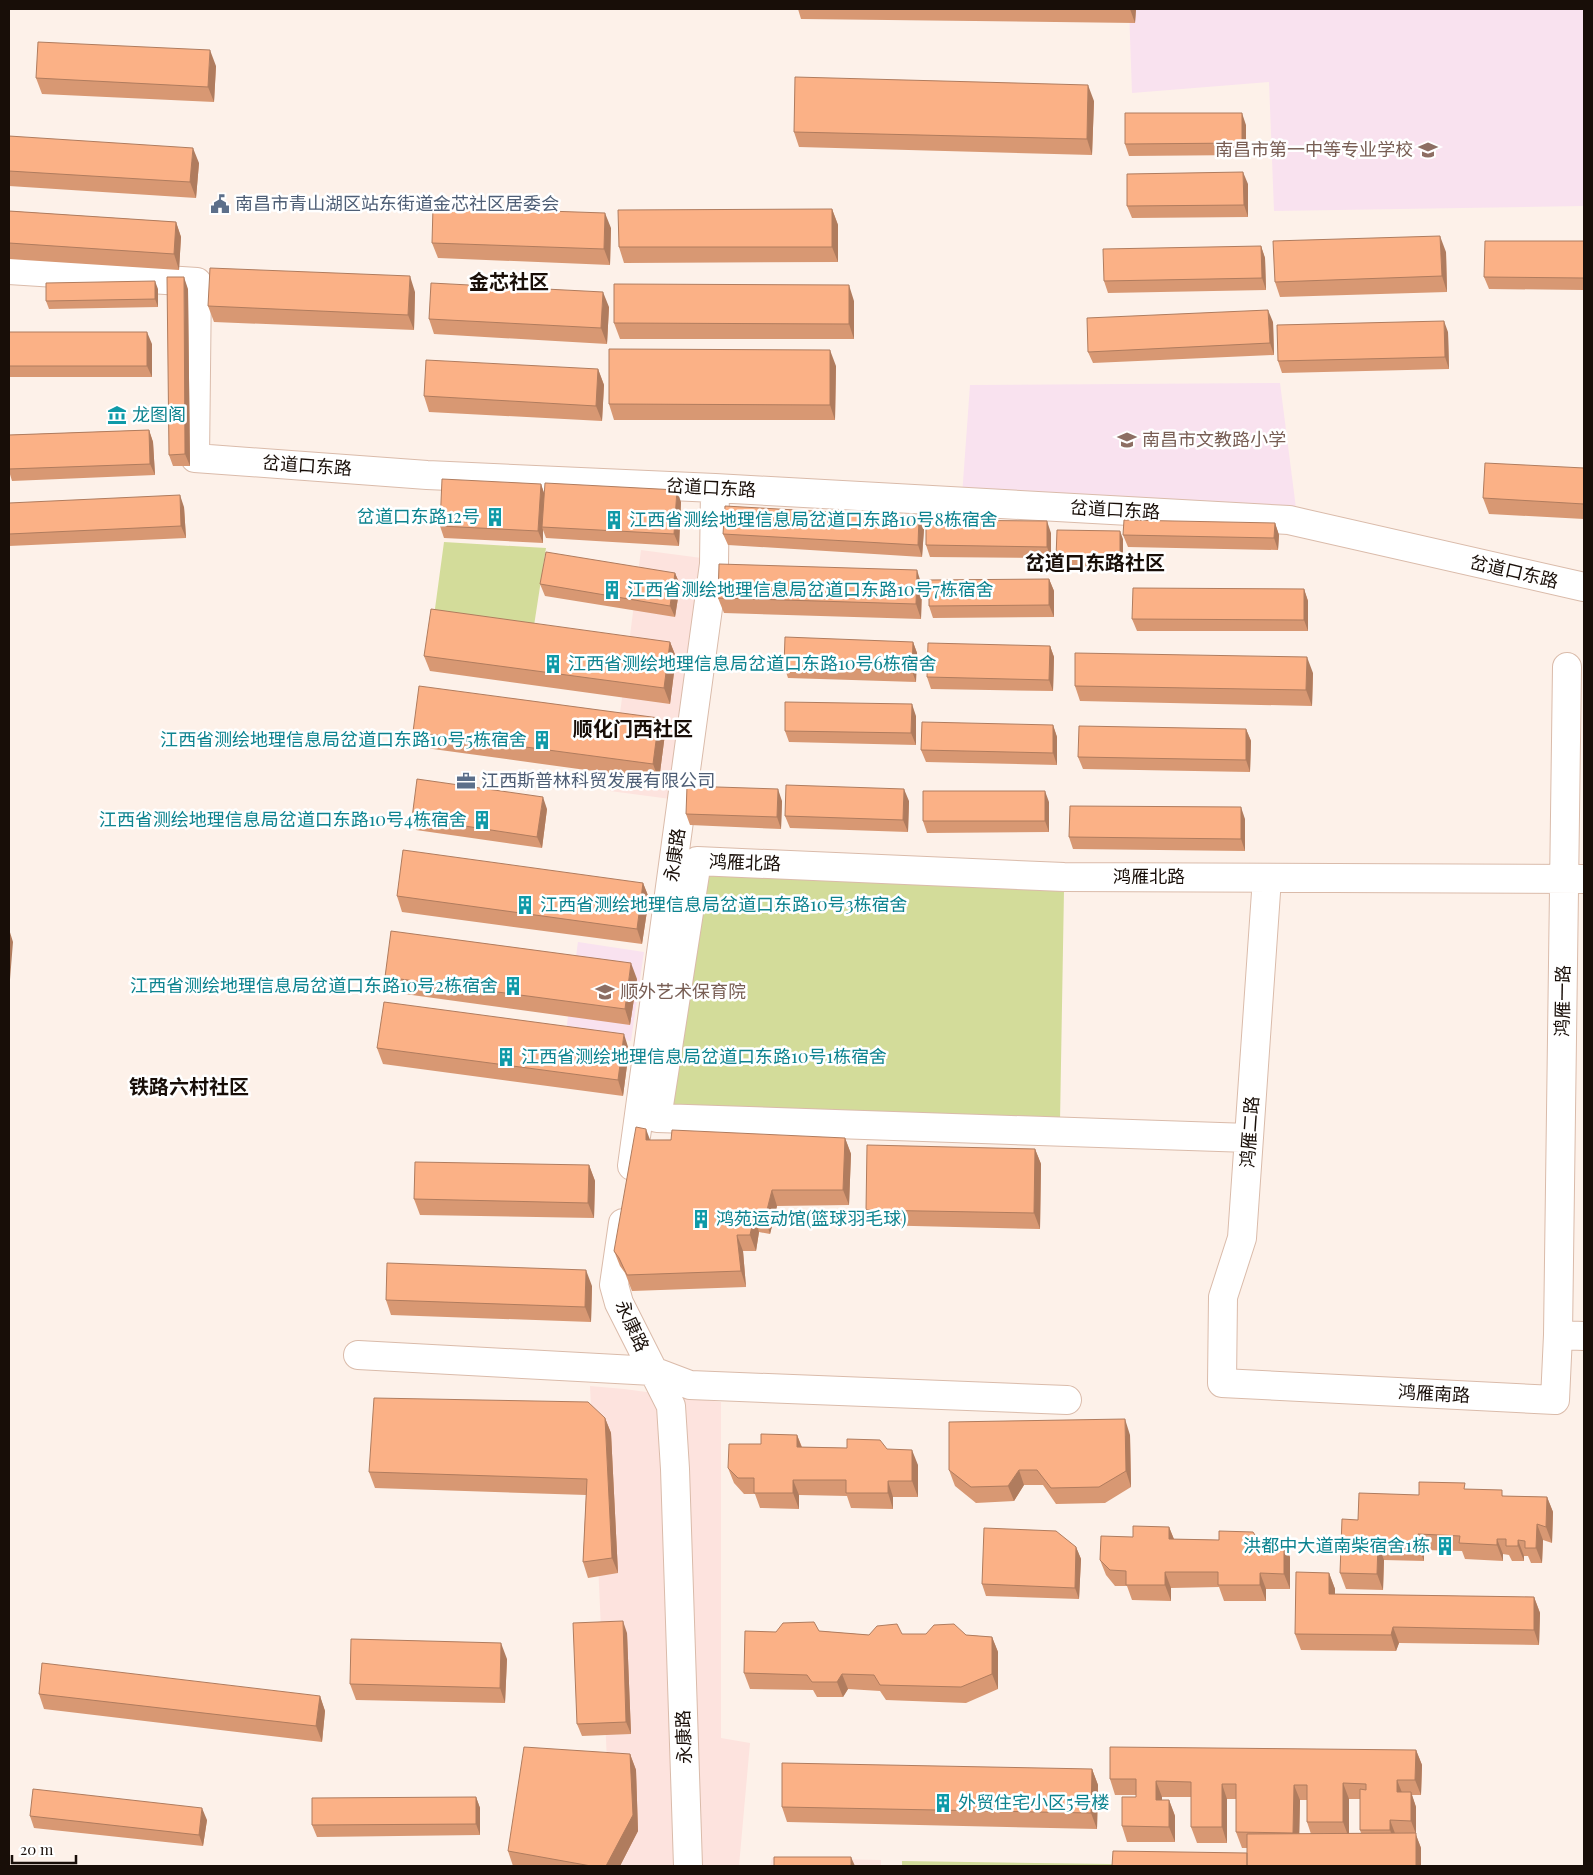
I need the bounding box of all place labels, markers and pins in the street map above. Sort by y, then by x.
place label: 南昌市第一中等专业学校 [1215,137,1413,161]
school or university icon: 南昌市第一中等专业学校 [1417,139,1439,161]
place label: 南昌市青山湖区站东街道金芯社区居委会 [235,191,559,215]
public building icon: 南昌市青山湖区站东街道金芯社区居委会 [209,193,231,215]
place label: 龙图阁 [132,402,186,426]
museum icon: 龙图阁 [106,404,128,426]
place label: 南昌市文教路小学 [1142,427,1286,451]
school or university icon: 南昌市文教路小学 [1116,429,1138,451]
place label: 岔道口东路12号 [357,504,480,528]
building icon: 岔道口东路12号 [484,506,506,528]
place label: 江西省测绘地理信息局岔道口东路10号8栋宿舍 [629,507,998,531]
building icon: 江西省测绘地理信息局岔道口东路10号8栋宿舍 [603,509,625,531]
place label: 江西省测绘地理信息局岔道口东路10号7栋宿舍 [627,577,994,601]
building icon: 江西省测绘地理信息局岔道口东路10号7栋宿舍 [601,579,623,601]
place label: 江西省测绘地理信息局岔道口东路10号6栋宿舍 [568,651,937,675]
building icon: 江西省测绘地理信息局岔道口东路10号6栋宿舍 [542,653,564,675]
place label: 江西省测绘地理信息局岔道口东路10号5栋宿舍 [160,727,527,751]
building icon: 江西省测绘地理信息局岔道口东路10号5栋宿舍 [531,729,553,751]
place label: 江西斯普林科贸发展有限公司 [481,768,715,792]
office icon: 江西斯普林科贸发展有限公司 [455,770,477,792]
place label: 江西省测绘地理信息局岔道口东路10号4栋宿舍 [99,807,467,831]
building icon: 江西省测绘地理信息局岔道口东路10号4栋宿舍 [471,809,493,831]
place label: 江西省测绘地理信息局岔道口东路10号3栋宿舍 [540,892,908,916]
building icon: 江西省测绘地理信息局岔道口东路10号3栋宿舍 [514,894,536,916]
place label: 江西省测绘地理信息局岔道口东路10号2栋宿舍 [130,973,498,997]
building icon: 江西省测绘地理信息局岔道口东路10号2栋宿舍 [502,975,524,997]
place label: 顺外艺术保育院 [620,979,746,1003]
school or university icon: 顺外艺术保育院 [594,981,616,1003]
place label: 江西省测绘地理信息局岔道口东路10号1栋宿舍 [521,1044,887,1068]
building icon: 江西省测绘地理信息局岔道口东路10号1栋宿舍 [495,1046,517,1068]
place label: 鸿苑运动馆(篮球羽毛球) [716,1206,907,1230]
building icon: 鸿苑运动馆(篮球羽毛球) [690,1208,712,1230]
place label: 洪都中大道南柴宿舍1栋 [1243,1533,1430,1557]
building icon: 洪都中大道南柴宿舍1栋 [1434,1535,1456,1557]
place label: 外贸住宅小区5号楼 [958,1790,1109,1814]
building icon: 外贸住宅小区5号楼 [932,1792,954,1814]

